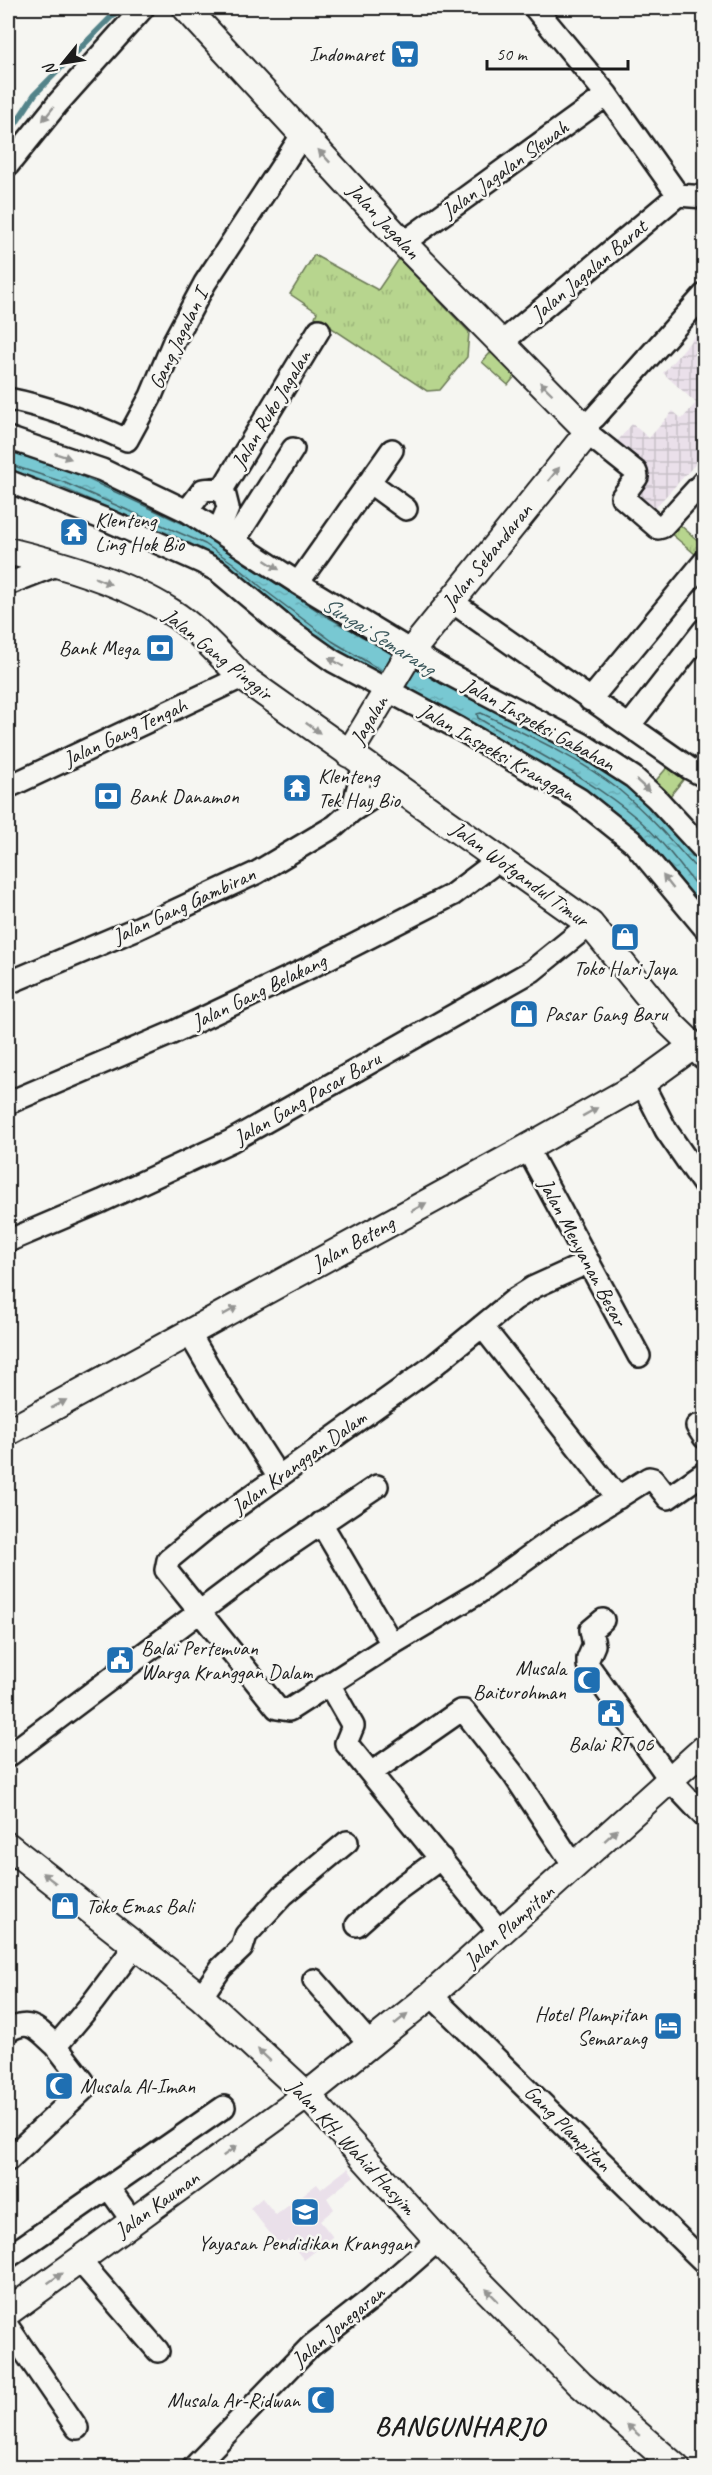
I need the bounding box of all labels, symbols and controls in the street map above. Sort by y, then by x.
north arrow [33,33,93,93]
scale bar [487,33,628,71]
supermarket icon: Indomaret [389,38,421,70]
place label: Indomaret [309,41,386,67]
text: 50 m [496,43,529,65]
text: N [38,58,62,79]
one-way arrow [42,106,55,122]
street label: Jalan Jagalan Slewah [436,113,575,224]
one-way arrow [317,149,331,163]
street label: Jalan Jagalan [341,177,426,265]
street label: Jalan Jagalan Barat [525,213,654,327]
street label: Gang Jagalan I [143,281,215,393]
street label: Jalan Ruko Jagalan [225,344,317,474]
one-way arrow [539,381,553,395]
one-way arrow [54,452,72,462]
one-way arrow [547,467,560,482]
street label: Jalan Sebandaran [436,497,538,615]
place label: Klenteng Ling Hok Bio [95,507,186,557]
temple icon: Klenteng Ling Hok Bio [58,516,90,548]
one-way arrow [264,560,281,571]
one-way arrow [95,576,113,586]
water label: Sungai Semarang [317,590,443,683]
street label: Jalan Gang Pinggir [158,602,279,707]
bank icon: Bank Mega [144,632,176,664]
place label: Bank Mega [59,635,141,661]
one-way arrow [328,657,344,668]
street label: Jalan Inspeksi Gabahan [457,671,620,777]
street label: Jagalan [344,689,395,750]
street label: Jalan Gang Tengah [58,692,192,772]
street label: Jalan Inspeksi Kranggan [414,696,581,808]
one-way arrow [304,722,320,734]
place label: Klenteng Tek Hay Bio [318,763,401,813]
temple icon: Klenteng Tek Hay Bio [281,772,313,804]
one-way arrow [635,779,650,792]
bank icon: Bank Danamon [92,780,124,812]
place label: Bank Danamon [129,783,240,809]
street label: Jalan Wotgandul Timur [445,815,595,934]
street label: Jalan Gang Gambiran [108,860,260,950]
one-way arrow [662,874,675,890]
shop icon: Toko Hari Jaya [609,921,641,953]
street label: Jalan Gang Belakang [187,947,332,1035]
place label: Toko Hari Jaya [574,955,679,981]
shop icon: Pasar Gang Baru [508,998,540,1030]
place label: Pasar Gang Baru [545,1001,669,1027]
street label: Jalan Gang Pasar Baru [228,1045,386,1151]
one-way arrow [582,1107,598,1118]
street label: Jalan Menyanan Besar [533,1173,634,1332]
one-way arrow [411,1202,428,1212]
street label: Jalan Beteng [306,1209,400,1277]
one-way arrow [222,1306,239,1316]
one-way arrow [51,1399,68,1409]
street label: Jalan Kranggan Dalam [226,1404,373,1520]
place label: Balai Pertemuan Warga Kranggan Dalam [141,1635,314,1685]
public building icon: Balai Pertemuan Warga Kranggan Dalam [104,1644,136,1676]
place label: Musala Baiturohman [473,1655,568,1705]
mosque icon: Musala Baiturohman [571,1664,603,1696]
public building icon: Balai RT 06 [595,1697,627,1729]
place label: Balai RT 06 [569,1731,654,1757]
one-way arrow [603,1829,618,1842]
one-way arrow [41,1872,56,1884]
street label: Jalan Plampitan [458,1878,560,1974]
shop icon: Toko Emas Bali [49,1890,81,1922]
place label: Toko Emas Bali [86,1893,197,1919]
place label: Hotel Plampitan Semarang [535,2001,649,2051]
hotel icon: Hotel Plampitan Semarang [652,2010,684,2042]
one-way arrow [394,2014,409,2026]
one-way arrow [256,2048,271,2062]
mosque icon: Musala Al-Iman [43,2070,75,2102]
place label: Musala Al-Iman [80,2073,196,2099]
street label: Jalan KH. Wahid Hasyim [282,2073,422,2221]
street label: Gang Plampitan [519,2079,617,2177]
one-way arrow [222,2145,238,2157]
street label: Jalan Kauman [109,2164,205,2244]
school or university icon: Yayasan Pendidikan Kranggan [289,2196,321,2228]
place label: Yayasan Pendidikan Kranggan [198,2230,413,2256]
one-way arrow [47,2272,63,2284]
street label: Jalan Jonegaran [285,2279,391,2373]
one-way arrow [486,2288,500,2302]
mosque icon: Musala Ar-Ridwan [305,2384,337,2416]
place label: Musala Ar-Ridwan [167,2387,302,2413]
district label: BANGUNHARJO [375,2409,547,2443]
one-way arrow [625,2423,640,2437]

